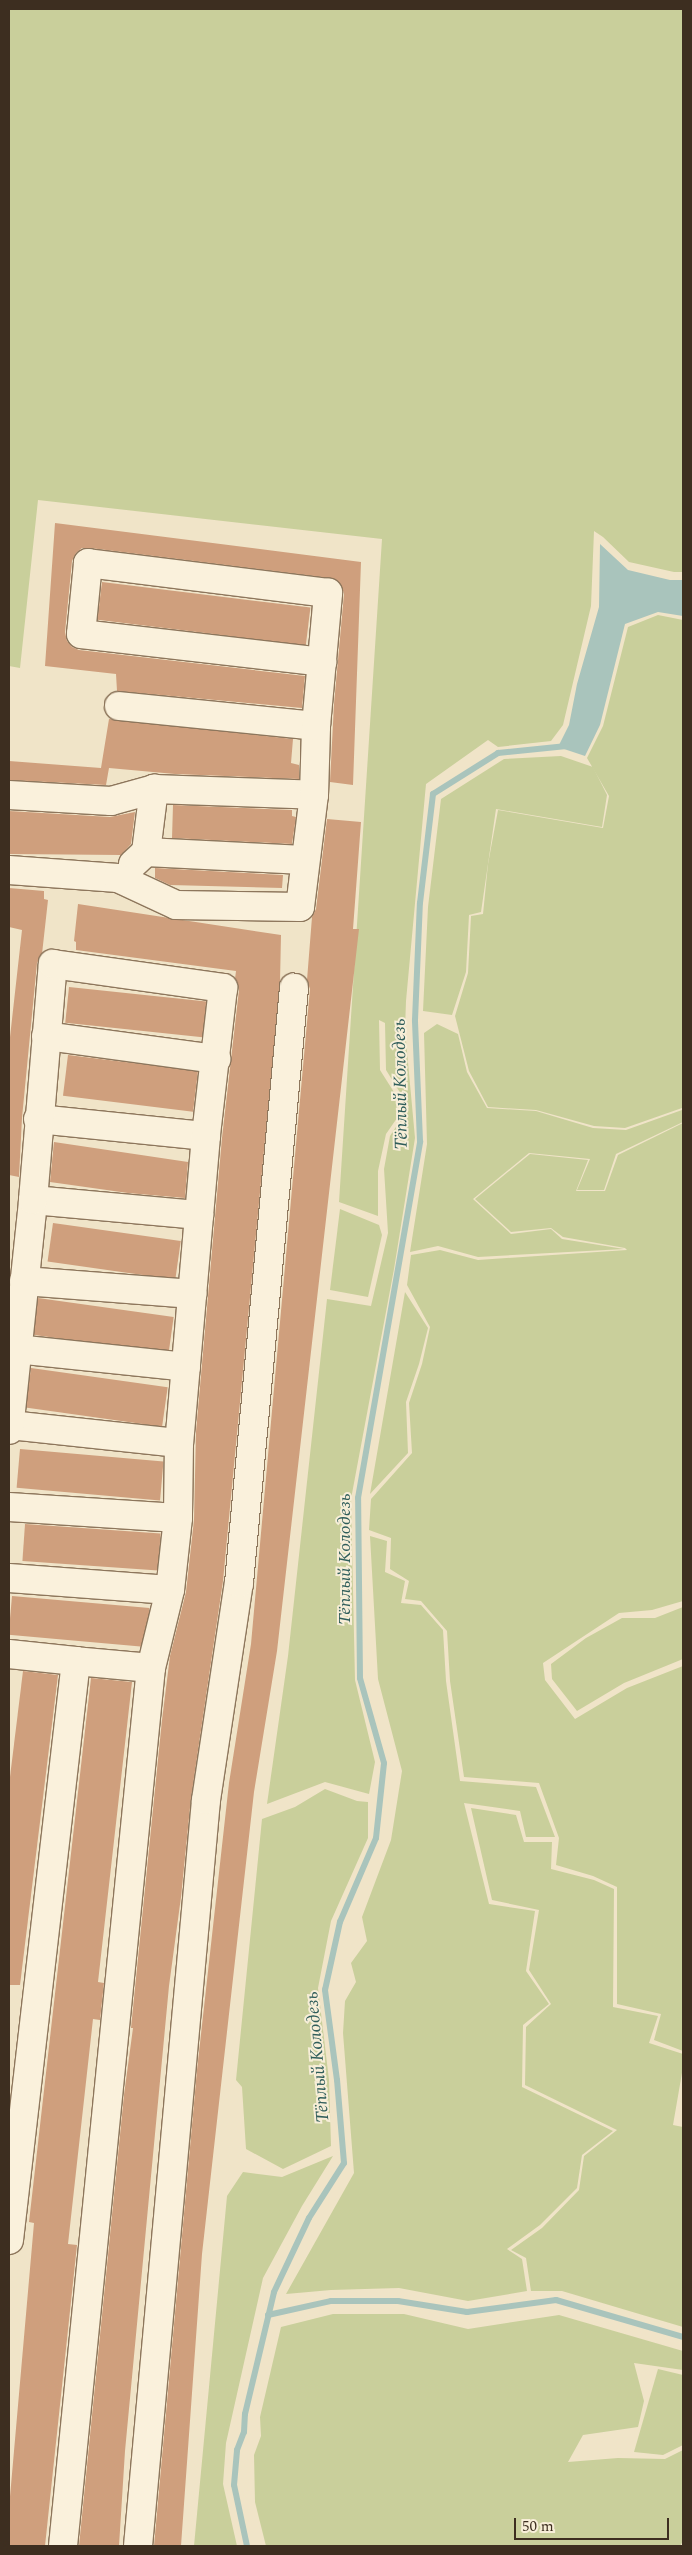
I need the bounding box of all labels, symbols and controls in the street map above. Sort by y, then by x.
water label: Тёплый Колодезь [389,1018,413,1150]
water label: Тёплый Колодезь [334,1493,356,1625]
water label: Тёплый Колодезь [301,1990,335,2124]
scale bar [517,2508,672,2540]
text: 50 m [522,2515,554,2538]

